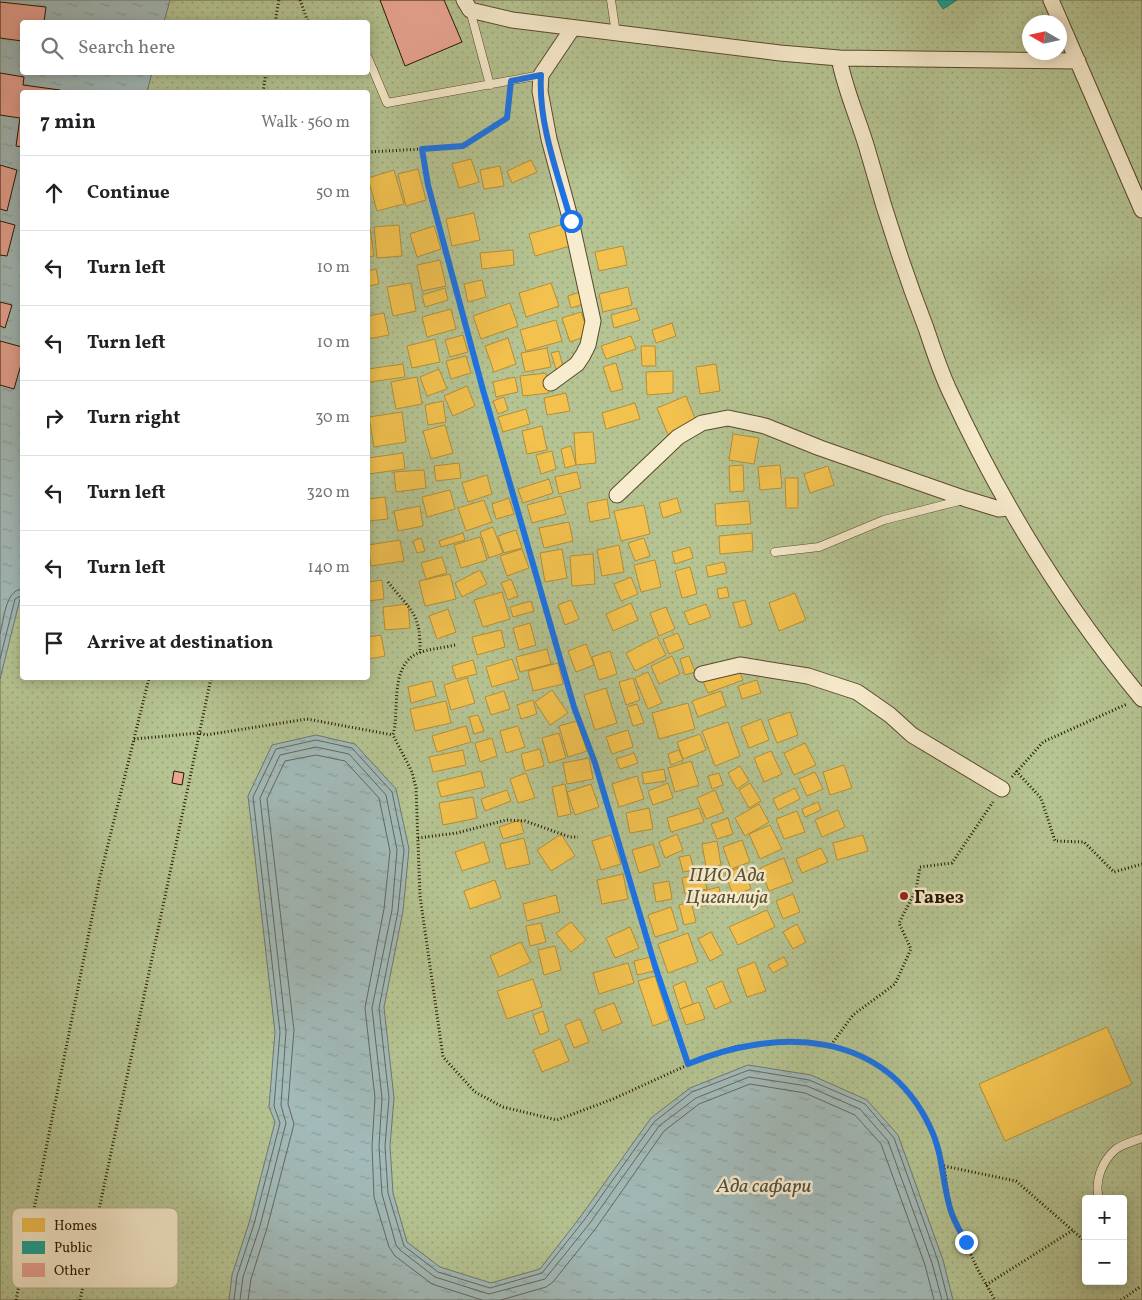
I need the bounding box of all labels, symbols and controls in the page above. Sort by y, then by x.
north arrow [1022,15,1067,60]
search box [20,20,370,75]
icon: search [38,34,66,62]
text: Search here [78,35,175,61]
text: 7 min [40,108,96,137]
text: Walk · 560 m [261,112,350,134]
icon: ahead [40,179,68,207]
text: Continue [87,180,170,206]
text: 50 m [316,182,350,204]
route start [560,210,583,233]
icon: left [40,254,68,282]
text: Turn left [87,255,166,281]
text: 10 m [317,257,350,279]
icon: left [40,329,68,357]
text: Turn left [87,330,166,356]
text: 10 m [317,332,350,354]
icon: right [40,404,68,432]
text: Turn right [87,405,180,431]
text: 30 m [315,407,350,429]
icon: left [40,479,68,507]
text: Turn left [87,480,166,506]
text: 320 m [306,482,350,504]
icon: left [40,554,68,582]
text: Turn left [87,555,166,581]
text: 140 m [308,557,350,579]
icon: arrive [40,629,68,657]
text: Arrive at destination [87,630,273,656]
park label: ПИО Ада Циганлија [686,863,768,911]
place label: Гавез [914,885,964,911]
marker: Гавез [898,890,910,902]
water label: Ада сафари [716,1173,811,1201]
map controls [1082,1195,1127,1285]
button: + [1082,1195,1127,1240]
legend [12,1208,178,1288]
text: Homes [54,1217,97,1236]
route end [955,1231,978,1254]
text: Public [54,1239,92,1258]
button: − [1082,1240,1127,1285]
text: Other [54,1262,90,1281]

